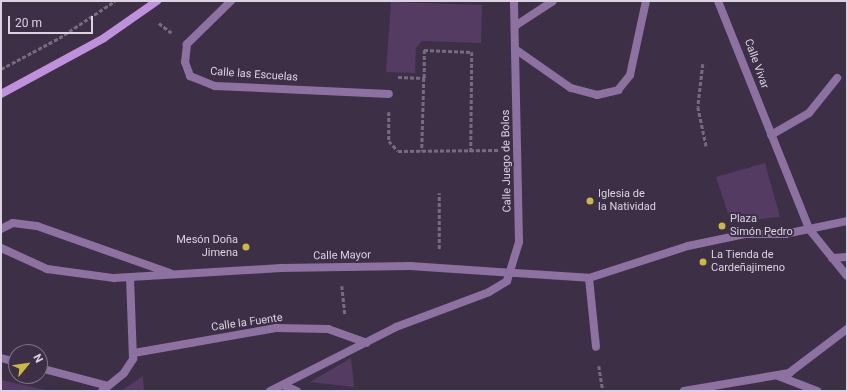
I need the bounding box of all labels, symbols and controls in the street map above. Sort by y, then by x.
scale bar [10,8,95,34]
text: 20 m [15,16,42,30]
street label: Calle Vivar [741,37,771,91]
street label: Calle las Escuelas [210,65,298,85]
street label: Calle Juego de Bolos [500,110,514,212]
place label: Iglesia de la Natividad [598,188,656,214]
marker: Iglesia de la Natividad [585,196,595,206]
place label: Plaza Simón Pedro [730,213,793,239]
marker: Plaza Simón Pedro [717,221,727,231]
place label: Mesón Doña Jimena [176,234,238,260]
marker: Mesón Doña Jimena [241,242,251,252]
street label: Calle Mayor [313,249,371,263]
place label: La Tienda de Cardeñajimeno [711,249,785,275]
marker: La Tienda de Cardeñajimeno [698,257,708,267]
street label: Calle la Fuente [211,311,283,335]
north arrow [8,344,48,384]
text: N [30,352,46,365]

